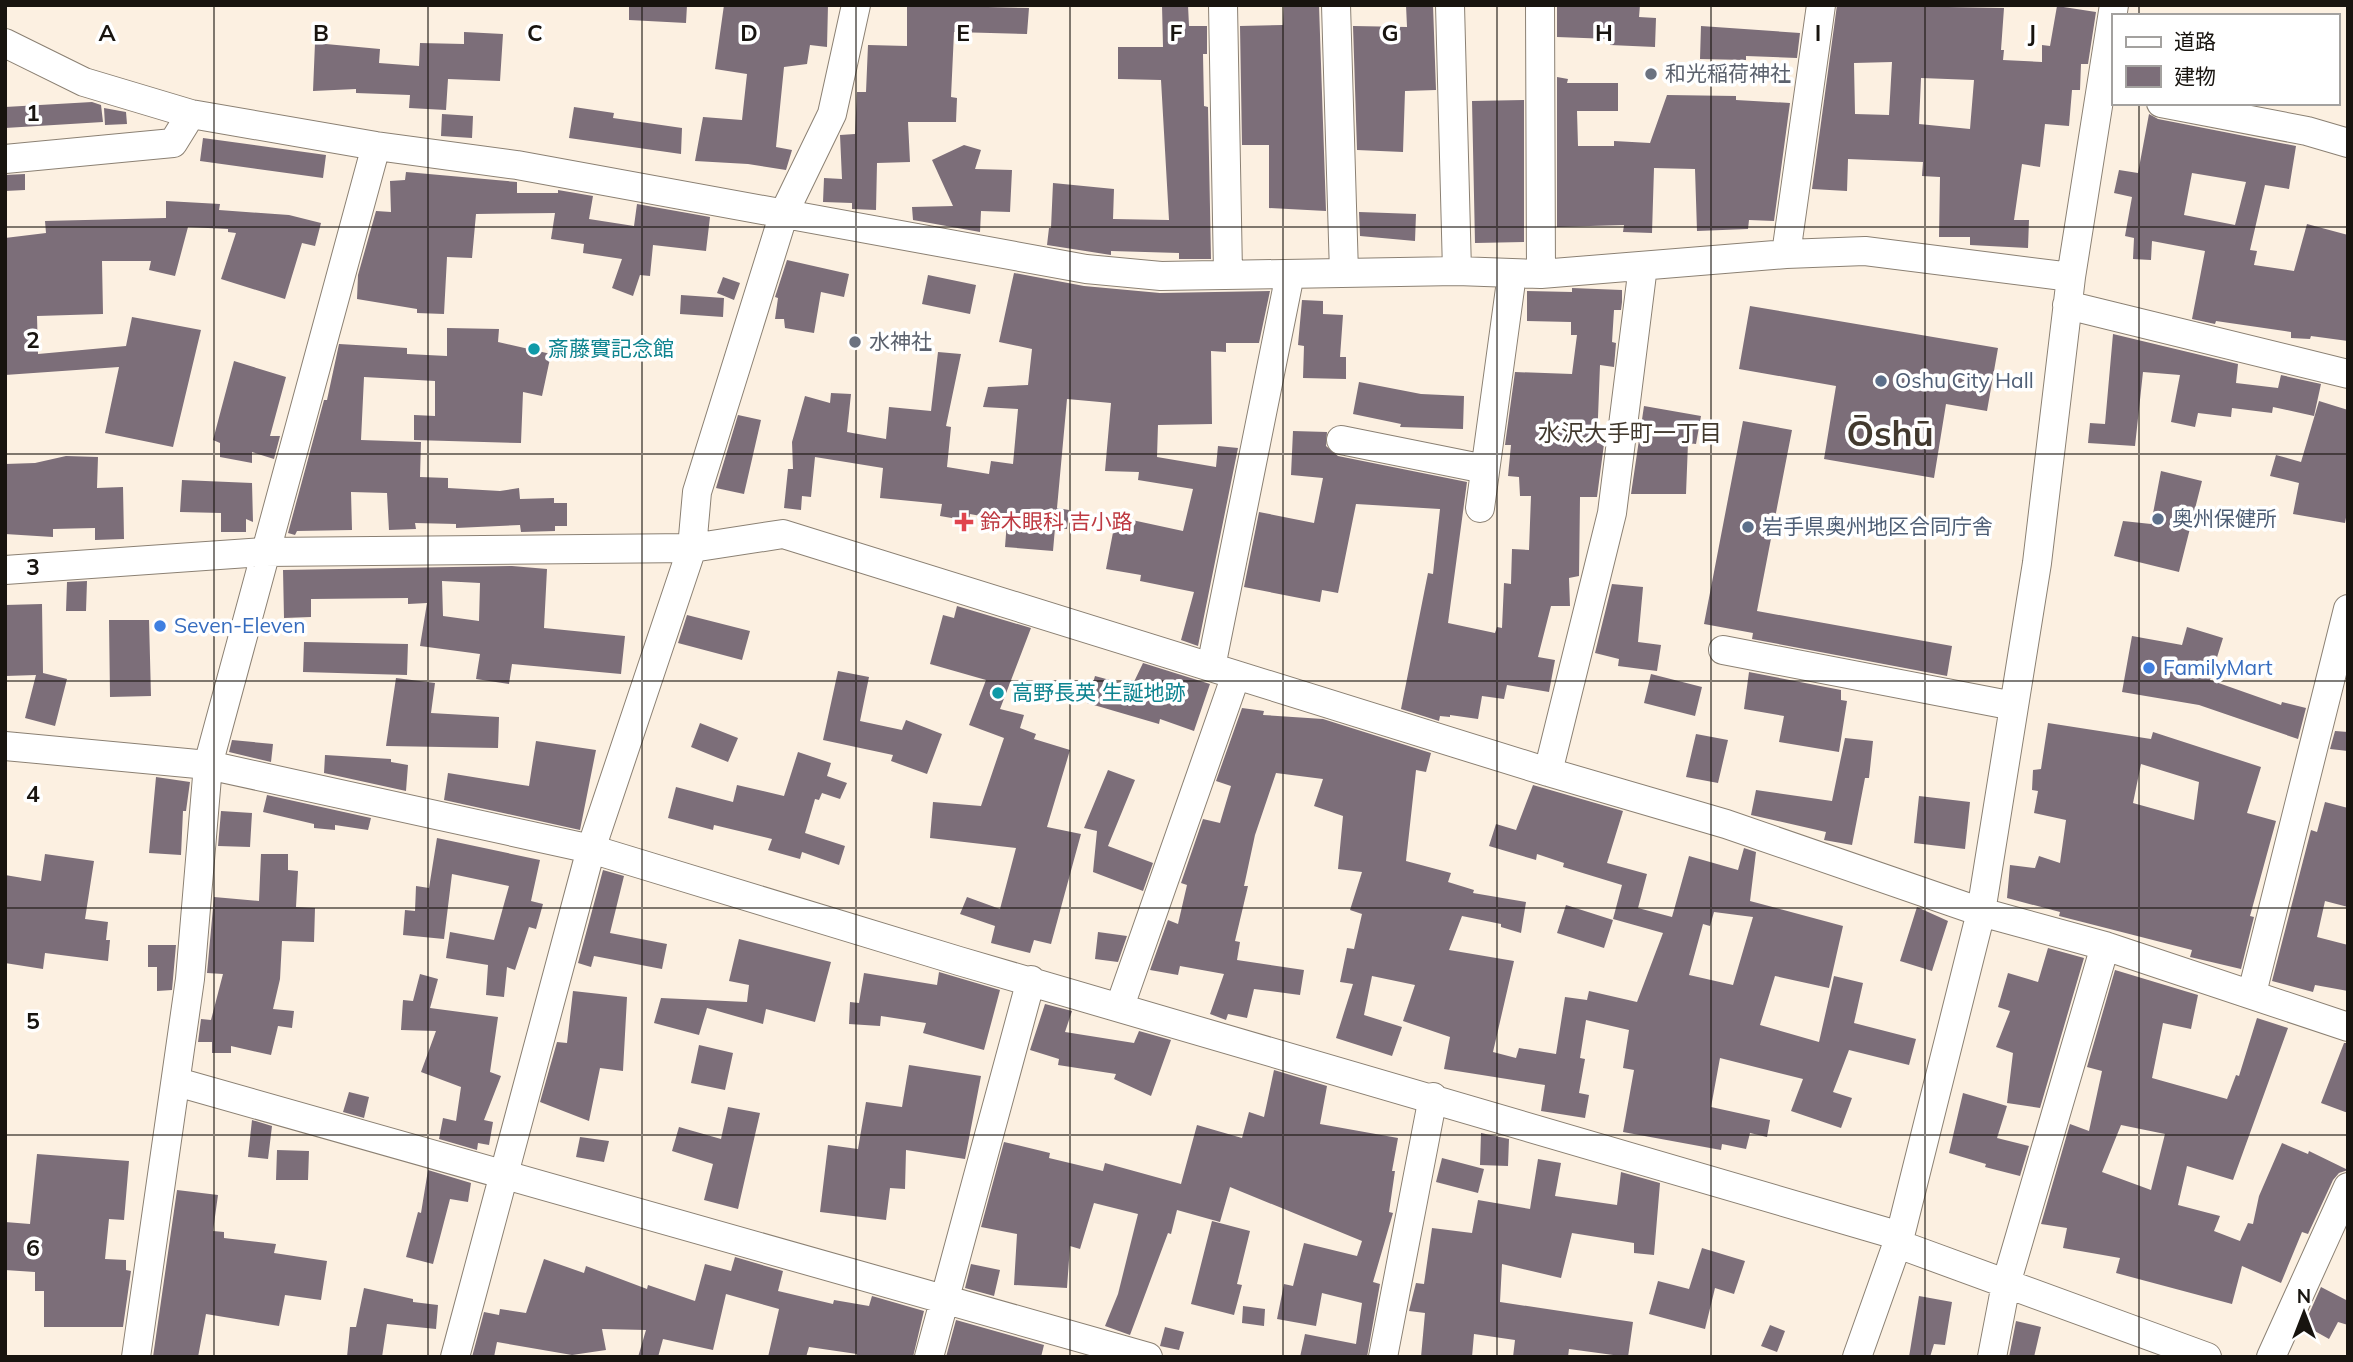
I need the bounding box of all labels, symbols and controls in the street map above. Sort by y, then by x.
legend [2112,14,2339,105]
text: A [98,18,116,47]
text: B [313,18,329,47]
text: C [527,18,543,47]
text: D [740,18,758,47]
text: E [956,18,970,47]
text: F [1169,18,1183,47]
text: G [1381,18,1399,47]
text: H [1595,18,1613,47]
text: I [1815,18,1821,47]
text: J [2028,18,2036,47]
text: 道路 [2174,28,2216,54]
place label: 和光稲荷神社 [1665,60,1791,86]
text: 建物 [2174,63,2216,89]
marker: 和光稲荷神社 [1643,66,1659,82]
text: 1 [26,98,40,127]
text: 2 [26,325,40,354]
place label: 水神社 [869,328,932,354]
marker: 水神社 [847,334,863,350]
place label: 斎藤實記念館 [548,335,674,361]
marker: 斎藤實記念館 [526,341,542,357]
place label: Oshu City Hall [1895,367,2034,393]
marker: Oshu City Hall [1873,373,1889,389]
district label: Ōshū [1846,411,1934,455]
district label: 水沢大手町一丁目 [1538,418,1722,447]
place label: 奥州保健所 [2172,505,2277,531]
place label: 鈴木眼科 吉小路 [980,508,1132,534]
marker: 奥州保健所 [2150,511,2166,527]
marker: 鈴木眼科 吉小路 [954,512,974,532]
place label: 岩手県奥州地区合同庁舎 [1762,513,1993,539]
marker: 岩手県奥州地区合同庁舎 [1740,519,1756,535]
text: 3 [26,552,40,581]
place label: Seven-Eleven [174,612,305,638]
marker: Seven-Eleven [152,618,168,634]
place label: FamilyMart [2163,654,2273,680]
marker: FamilyMart [2141,660,2157,676]
place label: 高野長英 生誕地跡 [1012,679,1185,705]
marker: 高野長英 生誕地跡 [990,685,1006,701]
text: 4 [26,779,40,808]
text: 5 [26,1006,40,1035]
text: 6 [26,1233,40,1262]
north arrow [2269,1278,2339,1348]
text: N [2297,1284,2311,1308]

